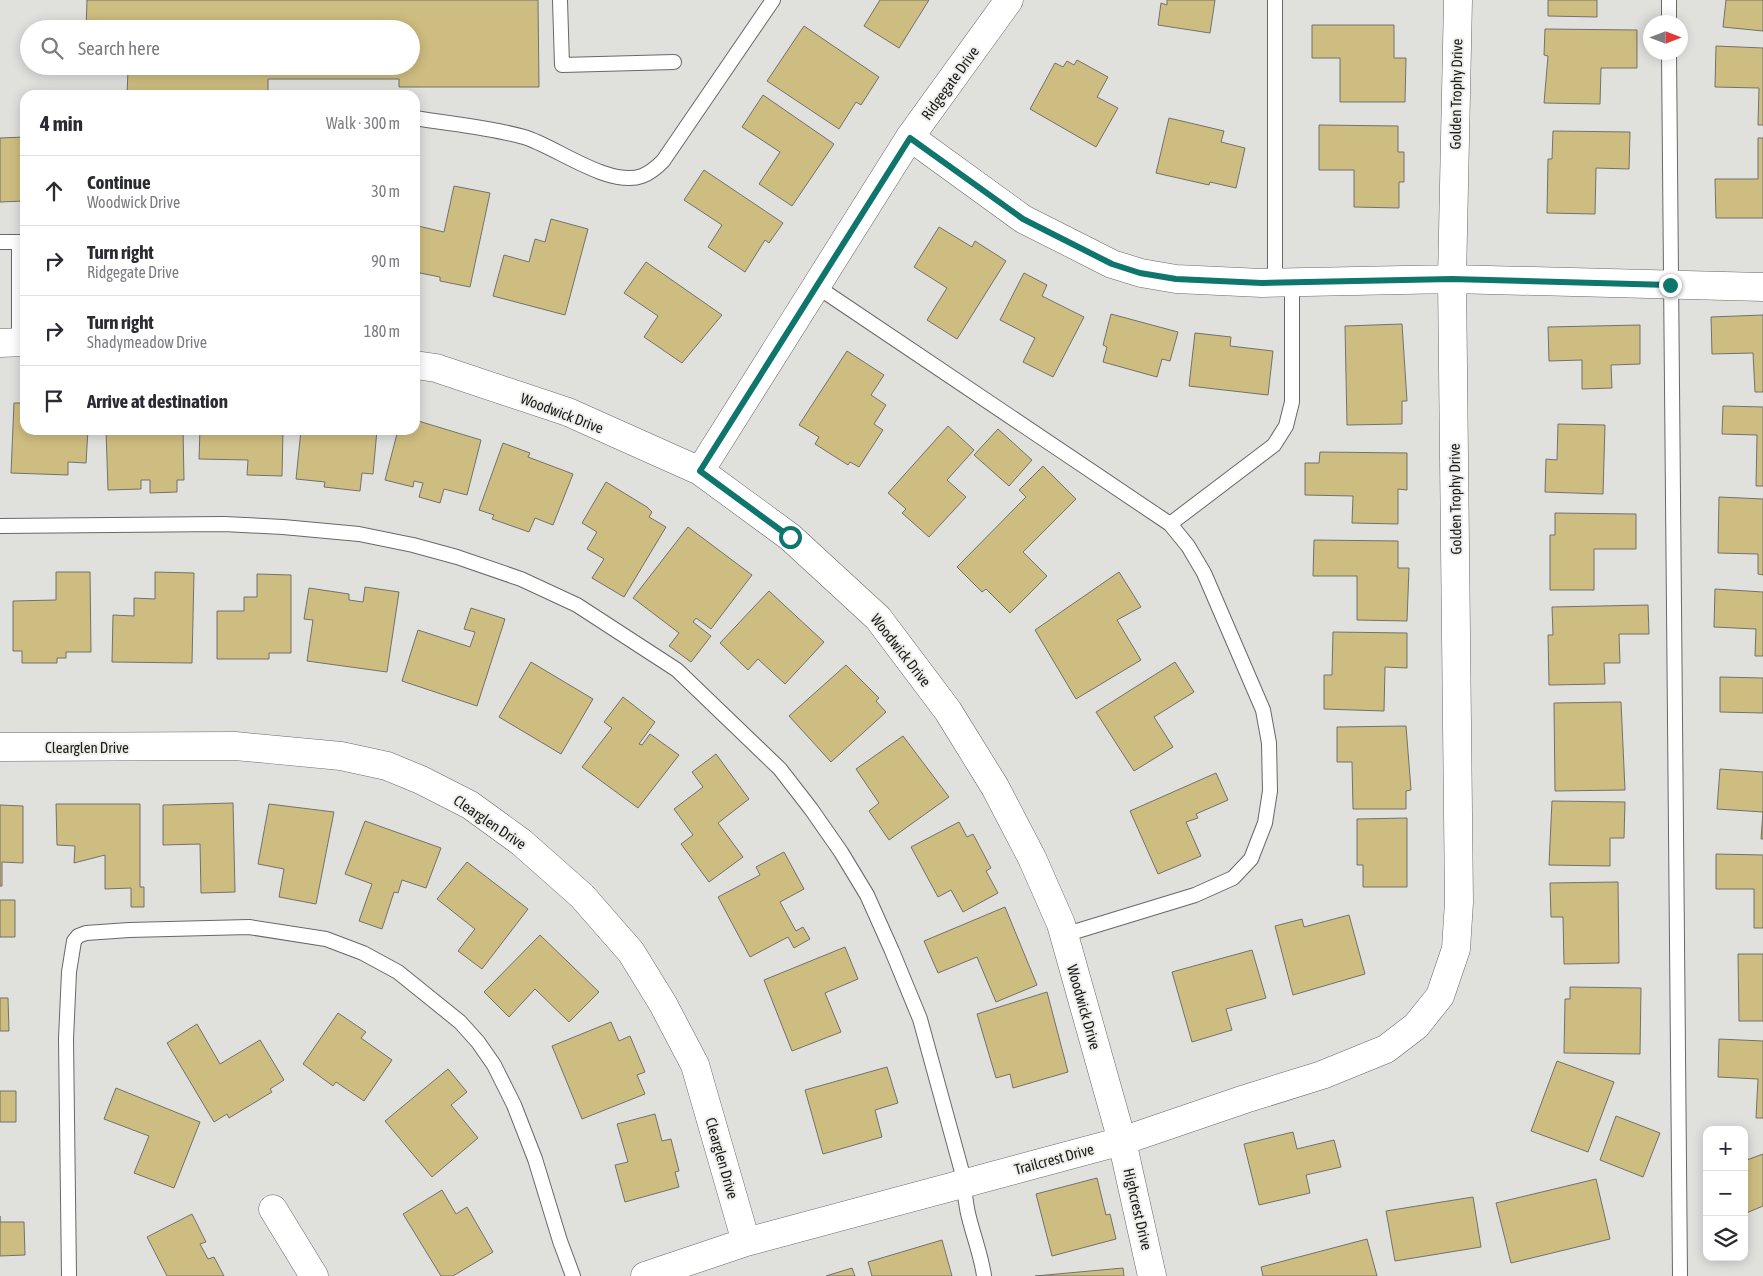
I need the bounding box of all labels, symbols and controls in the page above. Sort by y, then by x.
north arrow [1643,15,1688,60]
search box [20,20,420,75]
icon: search [38,34,66,62]
text: Search here [78,37,160,59]
street label: Golden Trophy Drive [1447,38,1465,150]
street label: Ridgegate Drive [918,43,982,123]
text: 4 min [40,111,83,135]
text: Walk · 300 m [326,114,400,132]
text: Continue [87,171,151,193]
icon: ahead [40,177,68,205]
text: 30 m [371,182,400,200]
text: Woodwick Drive [87,193,180,211]
text: Turn right [87,241,154,263]
icon: right [40,247,68,275]
text: 90 m [371,252,400,270]
text: Ridgegate Drive [87,263,179,281]
route end [1659,274,1682,297]
text: Turn right [87,311,154,333]
icon: right [40,317,68,345]
text: 180 m [364,322,400,340]
text: Shadymeadow Drive [87,333,207,351]
icon: arrive [40,387,68,415]
street label: Woodwick Drive [518,389,606,437]
text: Arrive at destination [87,390,228,412]
street label: Golden Trophy Drive [1446,443,1464,555]
route start [779,526,802,549]
street label: Woodwick Drive [867,610,935,690]
street label: Clearglen Drive [45,739,129,756]
street label: Clearglen Drive [450,792,530,853]
street label: Woodwick Drive [1064,963,1104,1052]
street label: Clearglen Drive [702,1115,742,1201]
map controls [1703,1126,1748,1261]
button: + [1703,1126,1748,1171]
street label: Trailcrest Drive [1012,1140,1096,1178]
street label: Highcrest Drive [1120,1166,1156,1252]
button: − [1703,1171,1748,1216]
button: layers [1703,1216,1748,1261]

